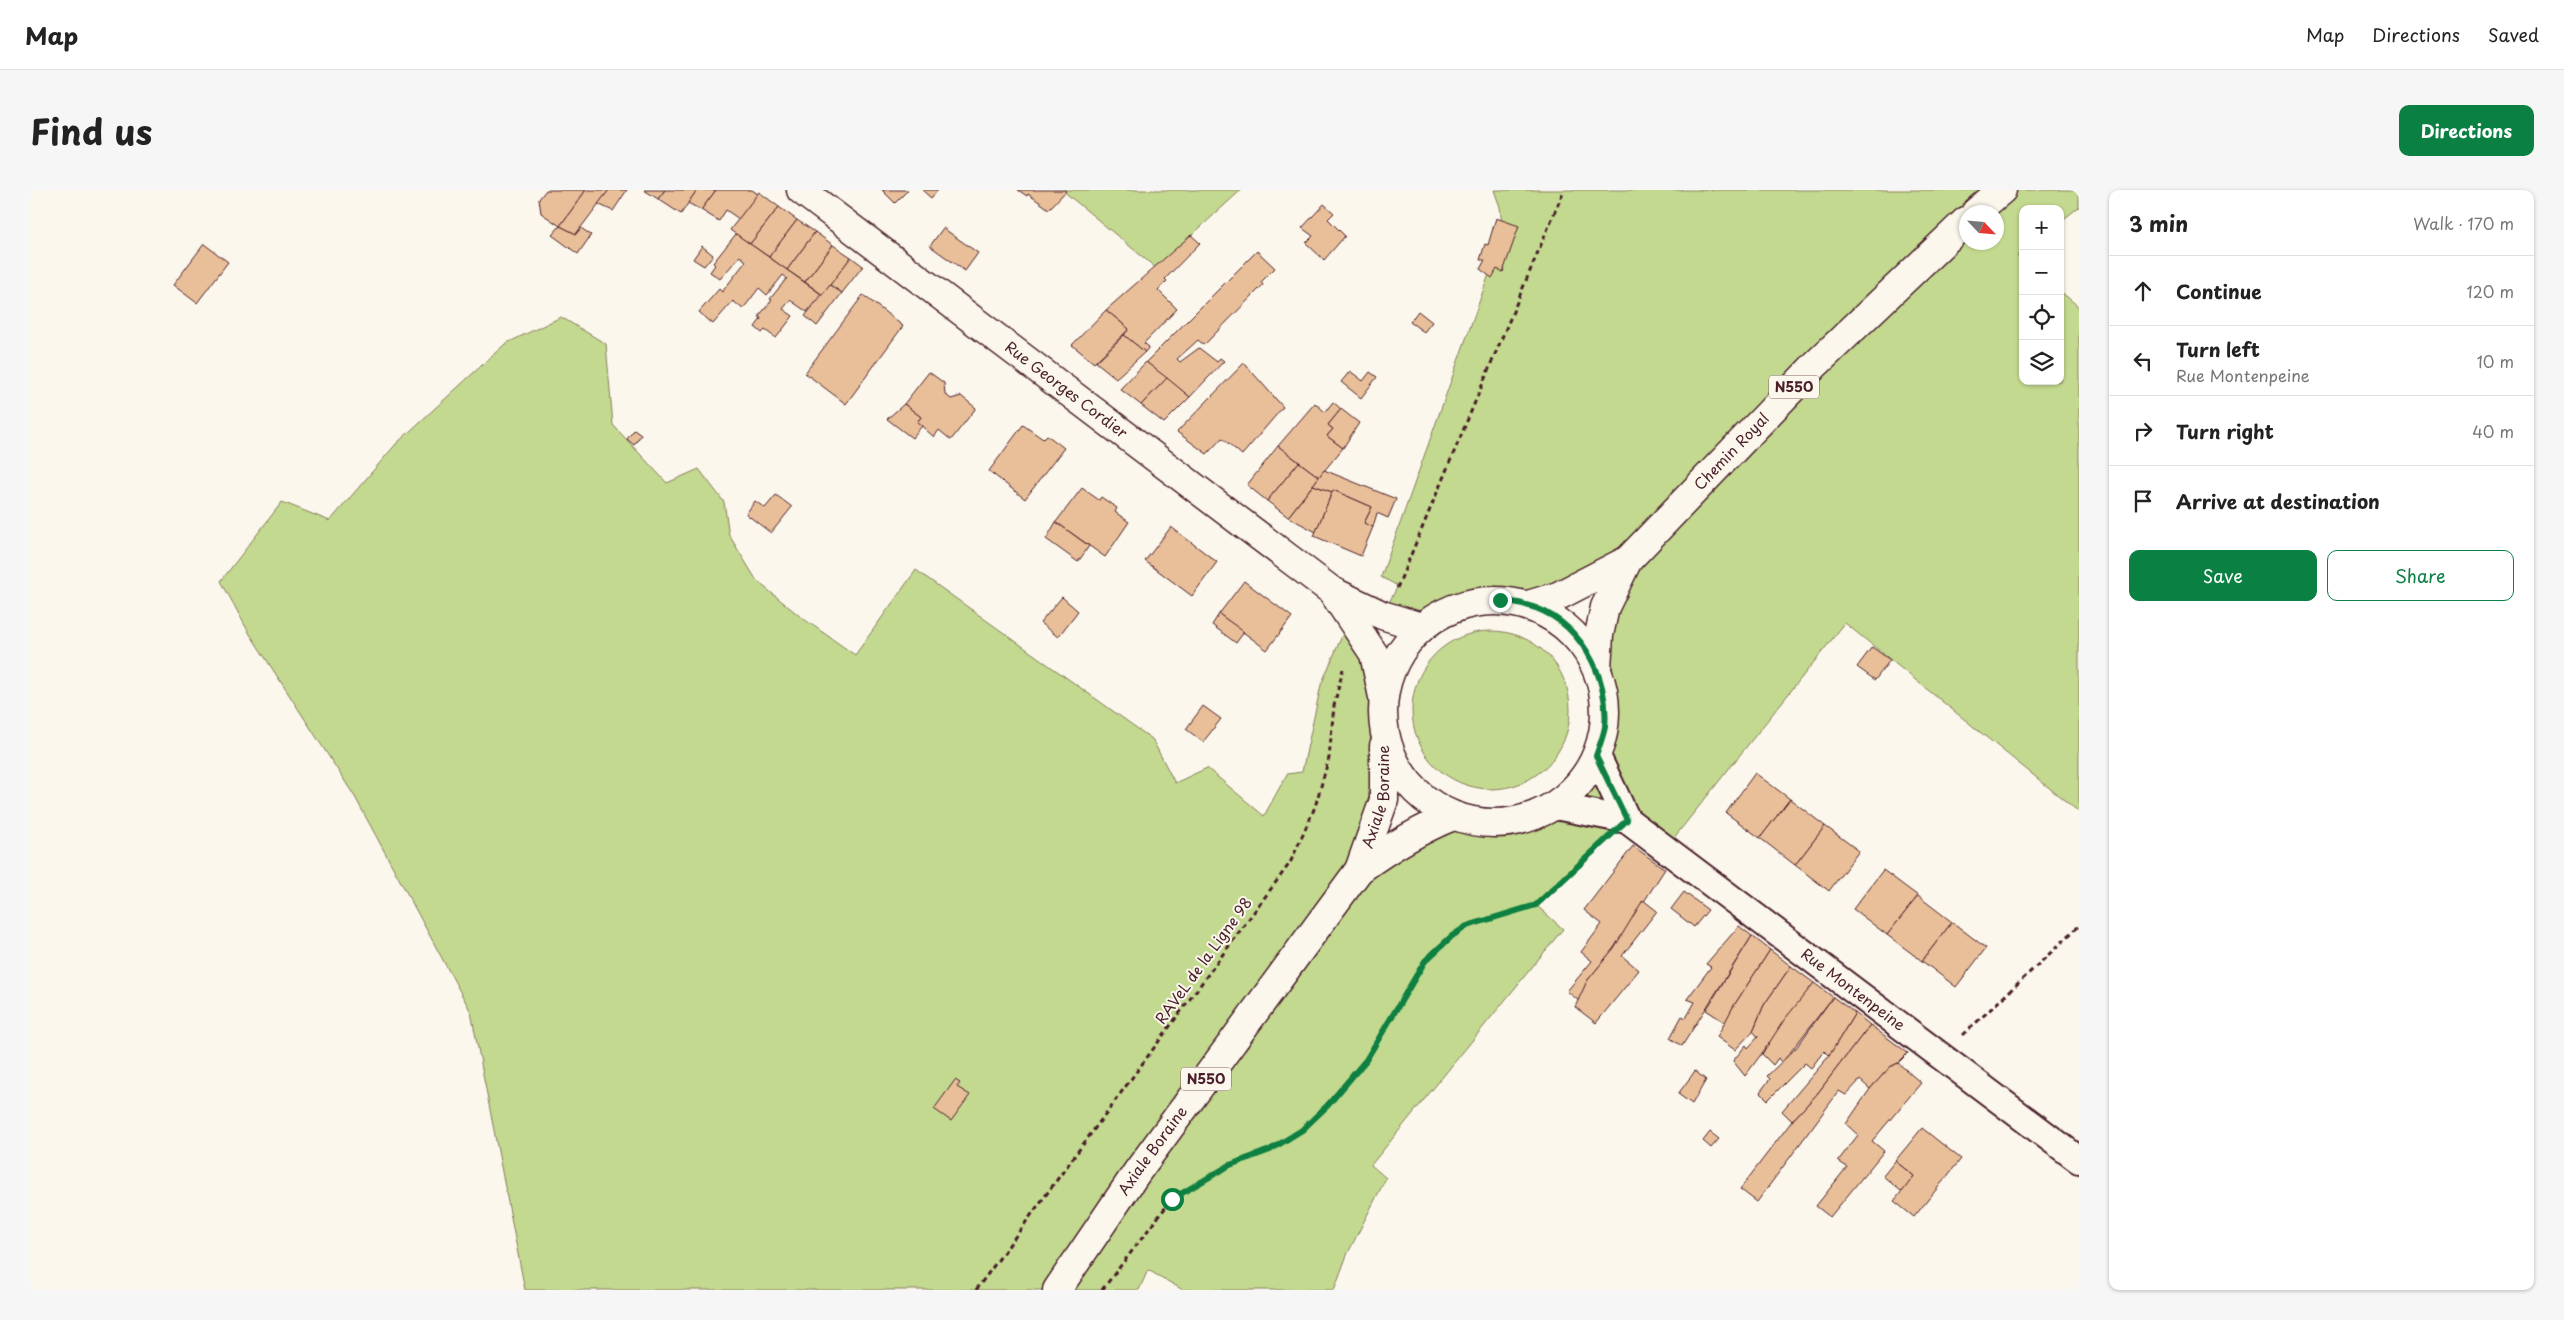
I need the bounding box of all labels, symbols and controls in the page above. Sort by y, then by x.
text: Map [25,17,78,53]
text: Map [2306,21,2344,48]
text: Directions [2372,21,2460,48]
text: Saved [2488,21,2539,48]
text: Find us [30,104,152,157]
button: Directions [2399,105,2534,156]
north arrow [1959,205,2004,250]
map controls [2019,205,2064,385]
button: + [2019,205,2064,250]
text: 3 min [2129,207,2188,239]
text: Walk · 170 m [2413,211,2514,235]
button: − [2019,250,2064,295]
icon: ahead [2129,277,2157,305]
text: Continue [2176,277,2262,305]
text: 120 m [2467,279,2514,303]
button: locate [2019,295,2064,340]
street label: Rue Georges Cordier [1001,335,1133,443]
text: Turn left [2176,335,2260,363]
button: layers [2019,340,2064,385]
icon: left [2129,347,2157,375]
text: 10 m [2477,349,2514,373]
text: Rue Montenpeine [2176,363,2310,387]
road number: N550 [1769,376,1819,398]
street label: Chemin Royal [1688,407,1774,495]
icon: right [2129,417,2157,445]
text: Turn right [2176,417,2274,445]
text: 40 m [2472,419,2514,443]
icon: arrive [2129,487,2157,515]
text: Arrive at destination [2176,487,2380,515]
button: Save [2129,550,2317,601]
button: Share [2327,550,2514,601]
route end [1489,589,1512,612]
street label: Axiale Boraine [1355,745,1394,851]
street label: RAVeL de la Ligne 98 [1149,892,1257,1028]
street label: Rue Montenpeine [1797,942,1911,1036]
road number: N550 [1181,1068,1231,1091]
street label: Axiale Boraine [1111,1101,1192,1199]
route start [1161,1188,1184,1211]

